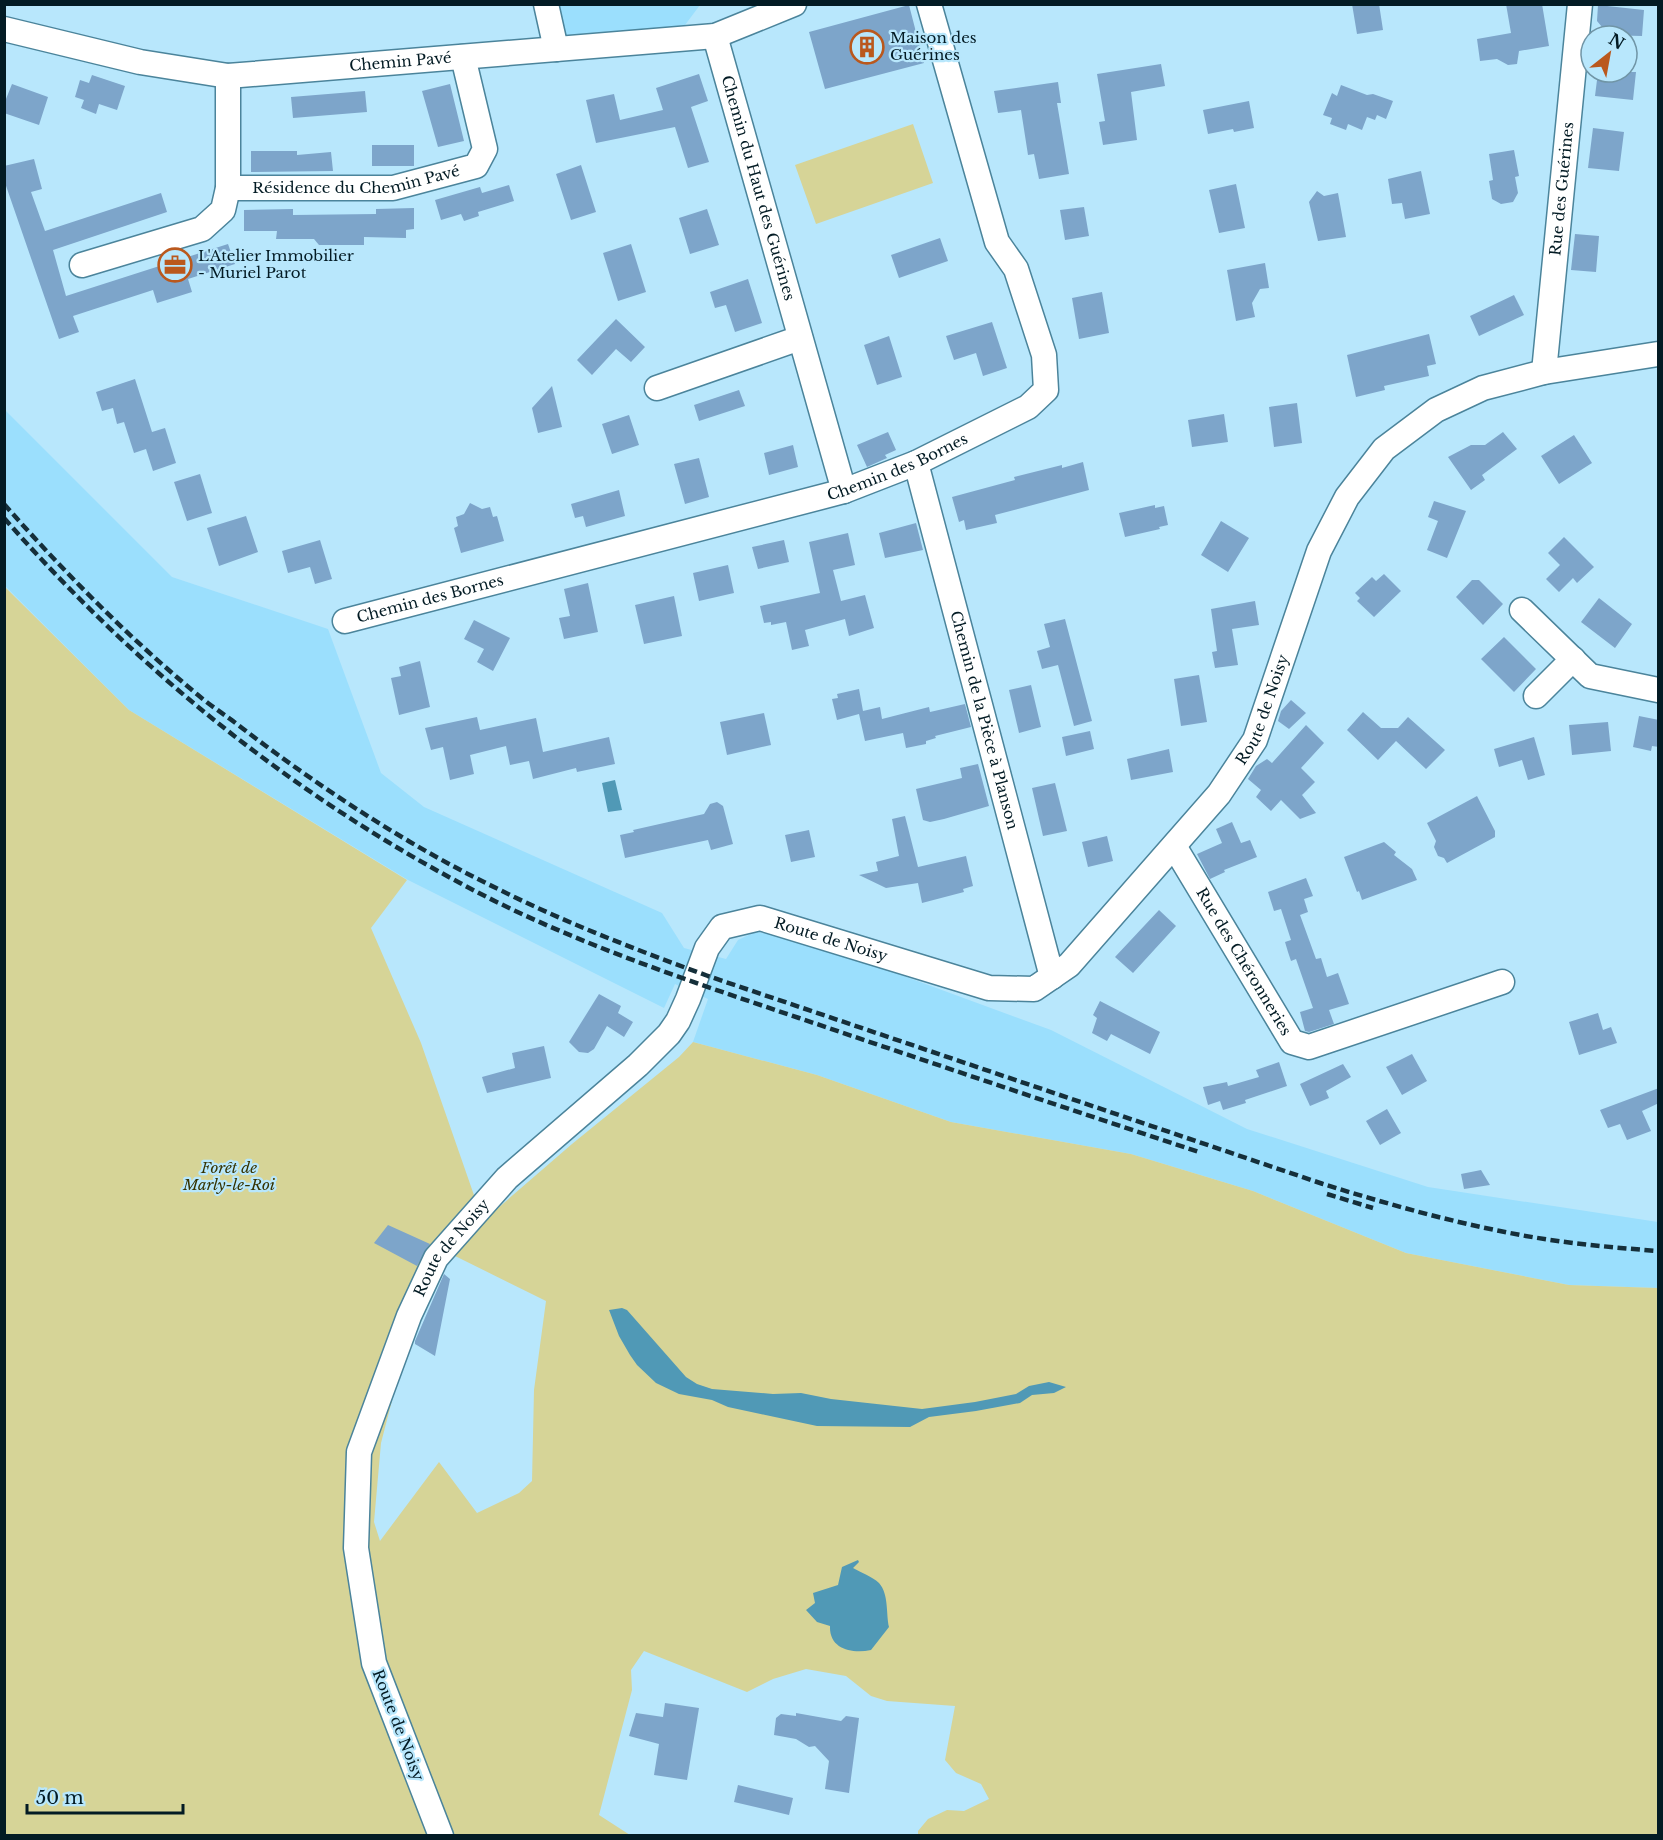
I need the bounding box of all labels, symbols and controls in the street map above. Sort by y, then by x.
north arrow [1579,24,1639,84]
place label: Maison des Guérines [890,28,977,64]
building icon: Maison des Guérines [849,29,885,65]
text: N [1605,29,1628,54]
street label: Chemin Pavé [348,48,452,75]
street label: Chemin du Haut des Guérines [718,73,800,303]
street label: Rue des Guérines [1545,121,1577,257]
street label: Résidence du Chemin Pavé [252,161,462,197]
place label: L'Atelier Immobilier - Muriel Parot [198,246,355,282]
office icon: L'Atelier Immobilier - Muriel Parot [157,247,193,283]
street label: Chemin des Bornes [825,429,971,504]
street label: Chemin des Bornes [355,570,506,627]
street label: Chemin de la Pièce à Planson [946,609,1023,831]
street label: Route de Noisy [1231,652,1292,768]
street label: Rue des Chéronneries [1192,884,1296,1039]
street label: Route de Noisy [772,913,890,966]
park label: Forêt de Marly-le-Roi [182,1158,276,1194]
street label: Route de Noisy [409,1194,493,1300]
street label: Route de Noisy [369,1667,429,1783]
scale bar [27,1777,183,1815]
text: 50 m [36,1787,84,1809]

